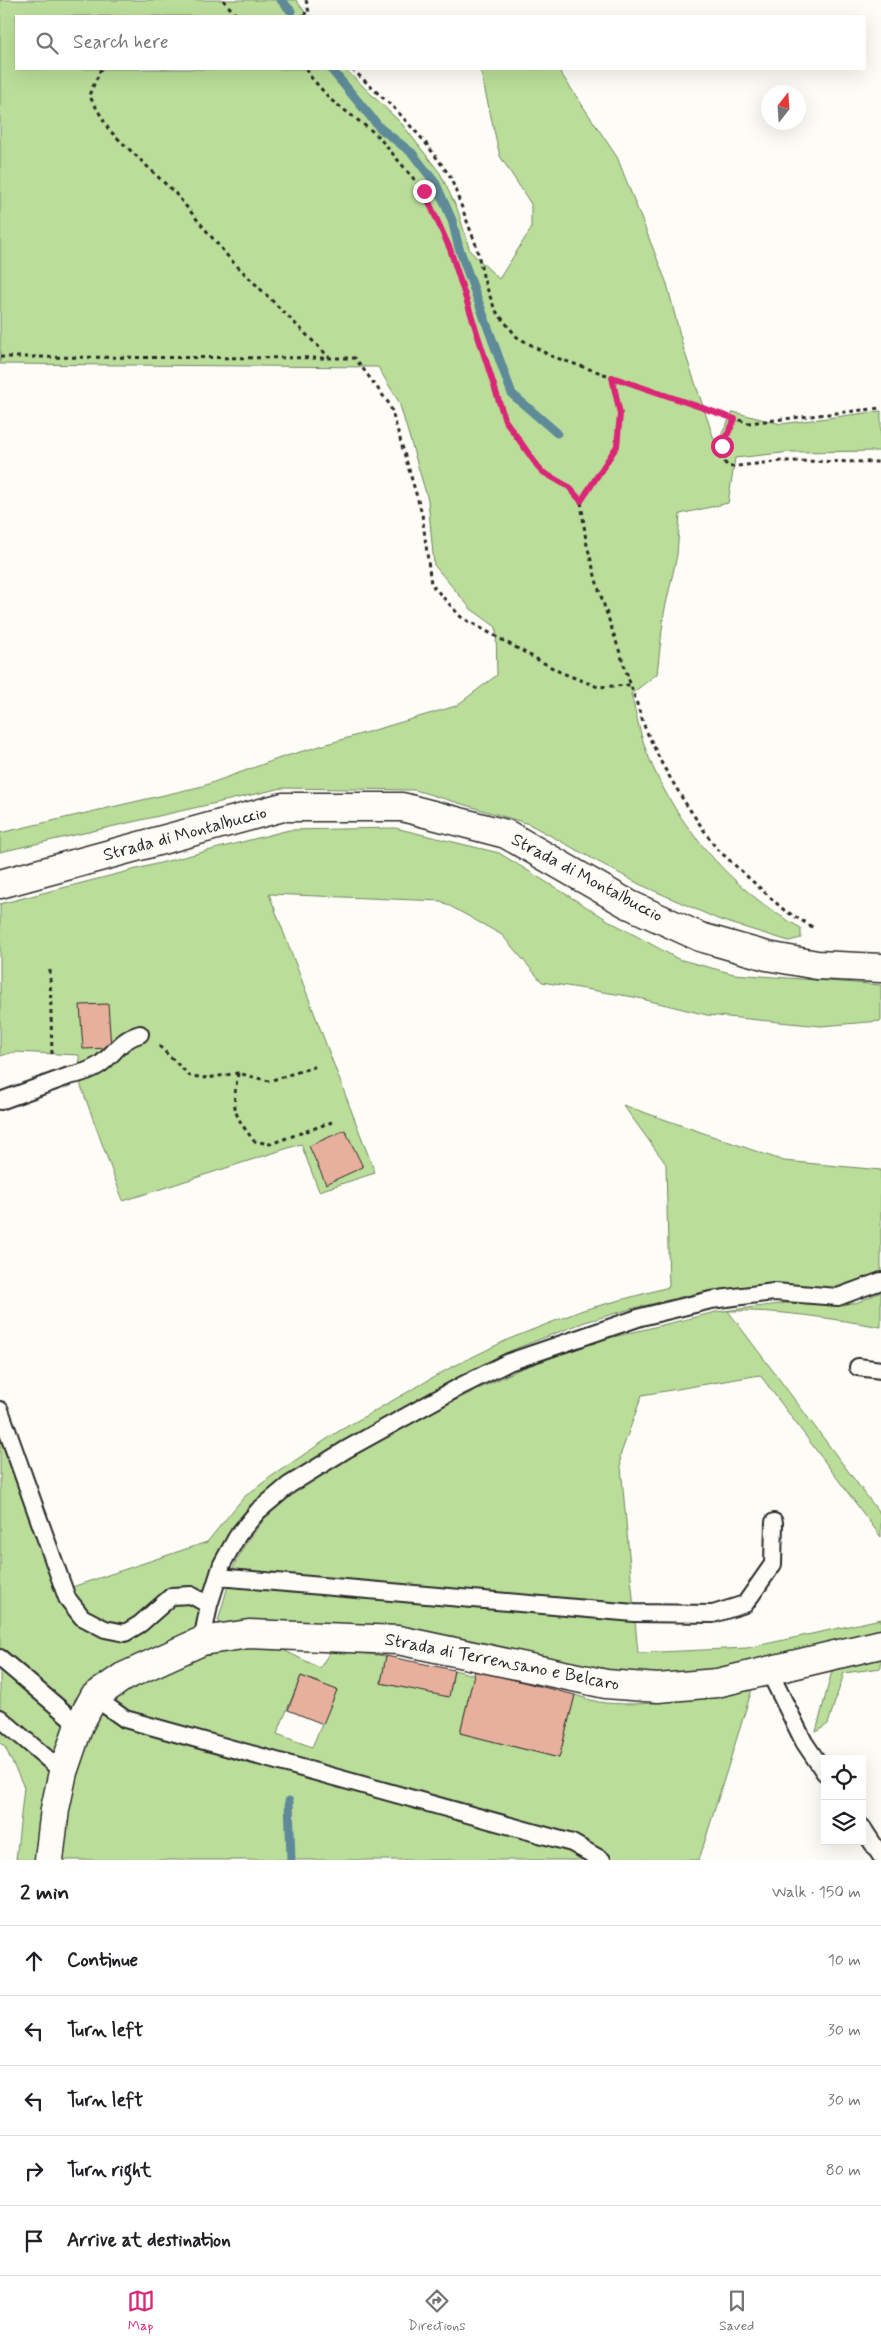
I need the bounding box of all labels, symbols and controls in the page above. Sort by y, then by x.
search box [15,15,866,70]
icon: search [33,29,61,57]
text: Search here [73,30,169,55]
north arrow [761,85,806,130]
route end [413,180,436,203]
route start [711,435,734,458]
street label: Strada di Montalbuccio [101,801,269,867]
street label: Strada di Montalbuccio [507,828,667,928]
street label: Strada di Terrensano e Belcaro [383,1627,621,1697]
map controls [821,1755,866,1845]
button: locate [821,1755,866,1800]
button: layers [821,1800,866,1845]
text: 2 min [20,1879,69,1907]
text: Walk · 150 m [772,1882,861,1903]
icon: ahead [20,1947,48,1975]
text: Continue [67,1948,138,1973]
text: 10 m [828,1950,861,1971]
icon: left [20,2017,48,2045]
text: Turn left [67,2018,143,2043]
text: 30 m [828,2020,861,2041]
icon: left [20,2087,48,2115]
text: Turn left [67,2088,143,2113]
text: 30 m [828,2090,861,2111]
icon: right [20,2157,48,2185]
text: Turn right [67,2158,151,2183]
text: 80 m [826,2160,861,2181]
icon: arrive [20,2227,48,2255]
text: Arrive at destination [67,2228,231,2253]
tab: Map [127,2287,155,2335]
tab: Directions [408,2287,466,2335]
tab: Saved [719,2287,754,2335]

